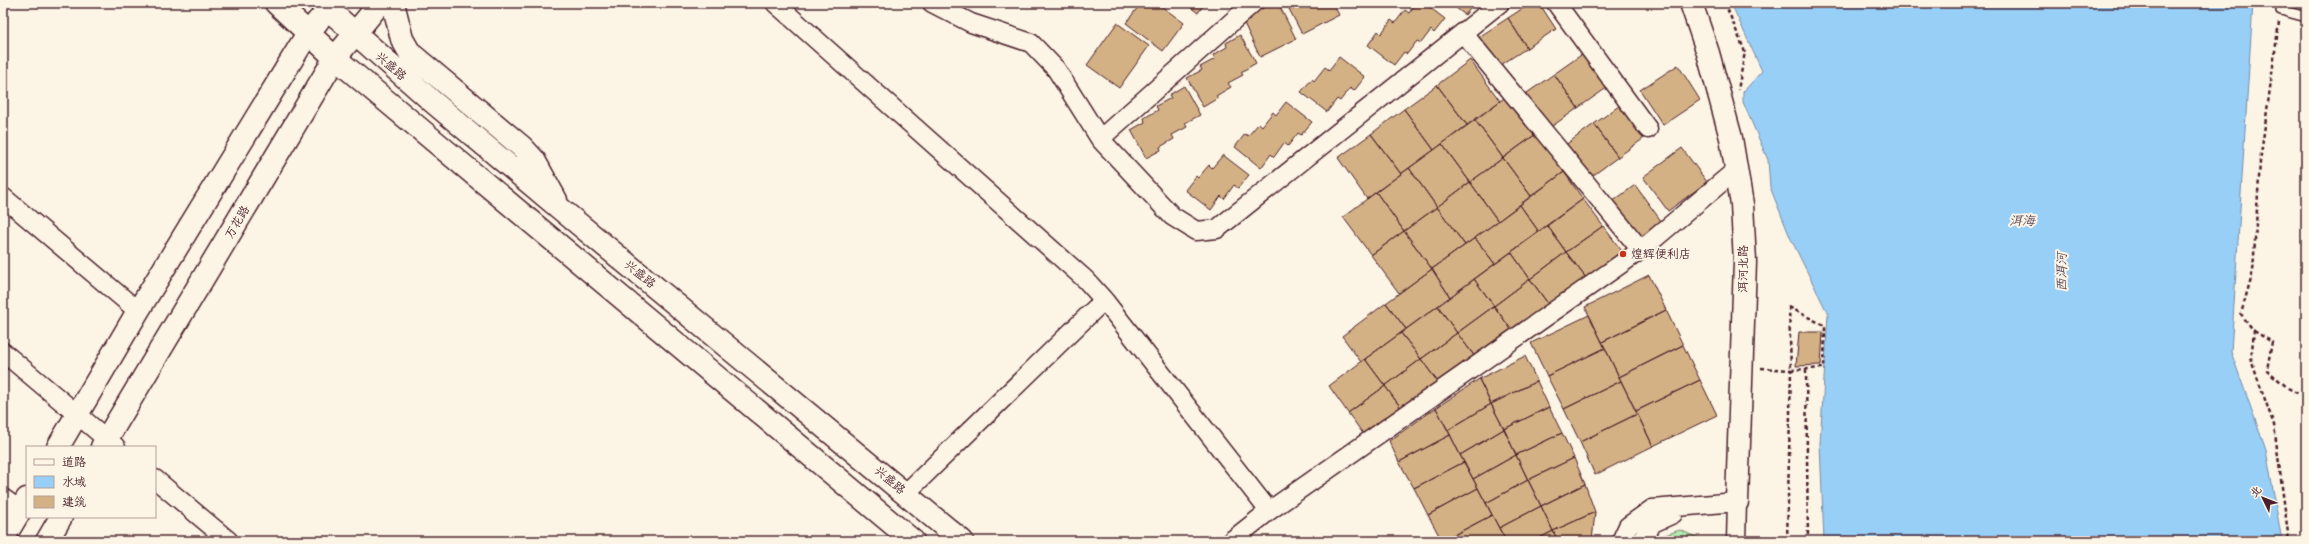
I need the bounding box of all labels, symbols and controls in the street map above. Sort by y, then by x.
street label: 兴盛路 [372,50,409,85]
street label: 万花路 [223,203,254,242]
water label: 洱海 [2009,214,2036,230]
street label: 洱河北路 [1737,245,1752,293]
place label: 煌辉便利店 [1631,248,1691,263]
marker: 煌辉便利店 [1618,249,1628,259]
water label: 西洱河 [2056,251,2071,292]
street label: 兴盛路 [620,258,658,292]
legend [26,446,156,518]
text: 道路 [62,456,86,471]
street label: 兴盛路 [870,464,908,498]
text: 水域 [62,476,86,491]
north arrow [2243,478,2283,518]
text: 北 [2249,484,2265,501]
text: 建筑 [62,496,86,511]

